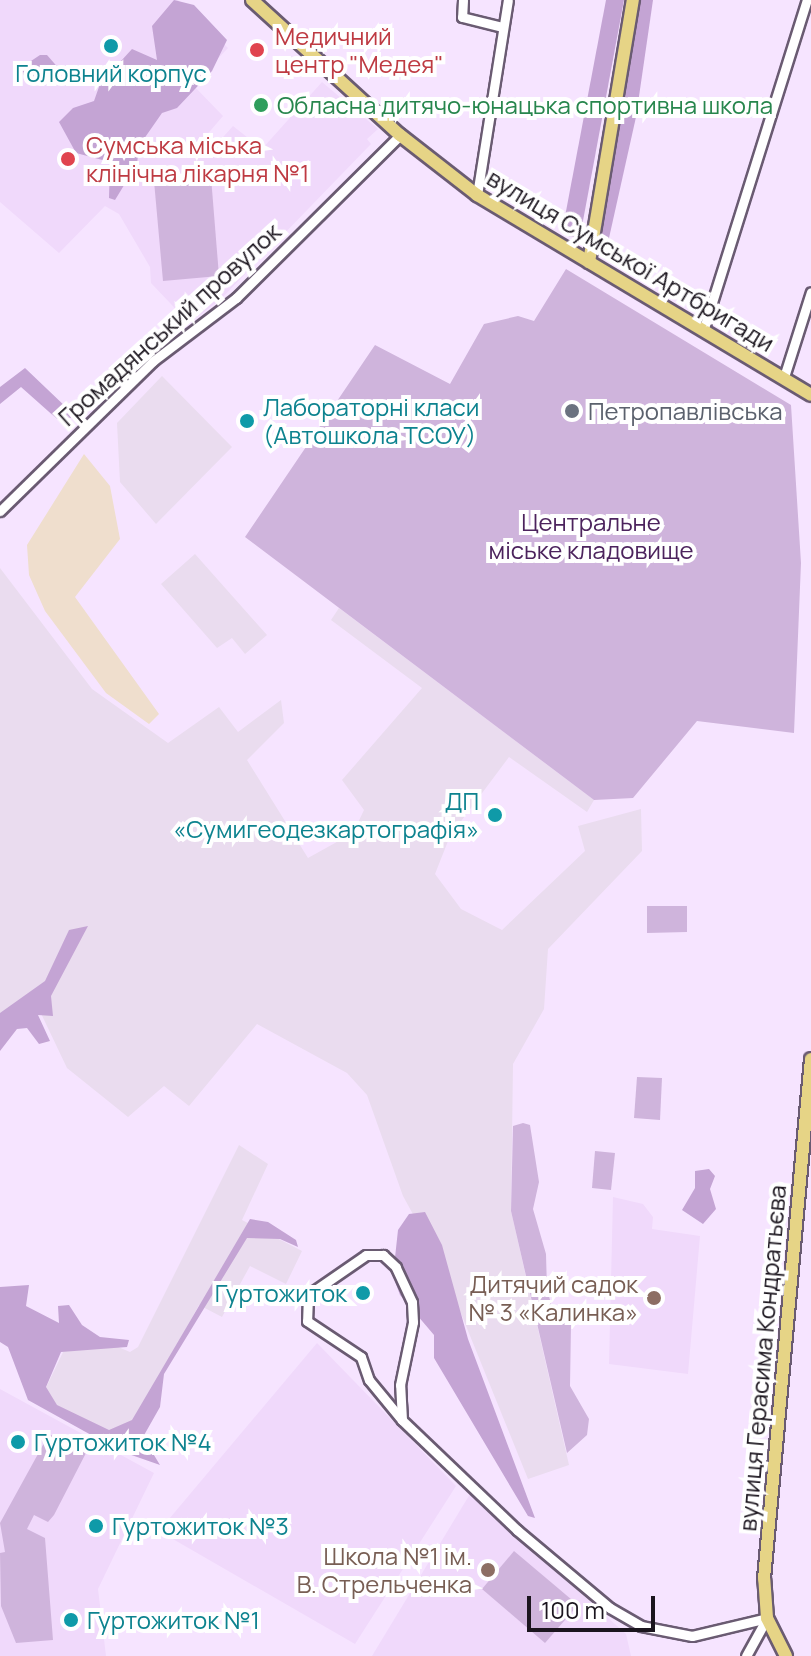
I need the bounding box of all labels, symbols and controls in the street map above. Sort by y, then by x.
place label: Медичний центр "Медея" [275,22,444,78]
marker: Головний корпус [102,37,120,55]
marker: Медичний центр "Медея" [246,39,268,61]
place label: Головний корпус [15,59,207,87]
place label: Обласна дитячо-юнацька спортивна школа [277,91,773,119]
marker: Обласна дитячо-юнацька спортивна школа [252,96,270,114]
place label: Сумська міська клінічна лікарня №1 [86,131,309,187]
marker: Сумська міська клінічна лікарня №1 [57,148,79,170]
street label: вулиця Сумської Артбригади [482,163,780,357]
street label: Громадянський провулок [52,217,286,431]
place label: Лабораторні класи (Автошкола ТСОУ) [263,393,480,449]
place label: Петропавлівська [588,397,782,425]
marker: Петропавлівська [563,402,581,420]
marker: Лабораторні класи (Автошкола ТСОУ) [238,412,256,430]
park label: Центральне міське кладовище [489,508,693,564]
place label: ДП «Сумигеодезкартографія» [173,787,479,843]
marker: ДП «Сумигеодезкартографія» [486,806,504,824]
street label: вулиця Герасима Кондратьєва [733,1184,791,1532]
place label: Дитячий садок № 3 «Калинка» [468,1270,638,1326]
place label: Гуртожиток [215,1279,347,1307]
marker: Гуртожиток [354,1284,372,1302]
marker: Дитячий садок № 3 «Калинка» [645,1289,663,1307]
place label: Гуртожиток №4 [34,1428,212,1456]
marker: Гуртожиток №4 [9,1433,27,1451]
place label: Гуртожиток №3 [112,1512,289,1540]
marker: Гуртожиток №3 [87,1517,105,1535]
place label: Школа №1 ім. В. Стрельченка [297,1542,472,1598]
marker: Школа №1 ім. В. Стрельченка [479,1561,497,1579]
scale bar [531,1580,659,1630]
text: 100 m [541,1593,605,1626]
place label: Гуртожиток №1 [87,1606,260,1634]
marker: Гуртожиток №1 [62,1611,80,1629]

